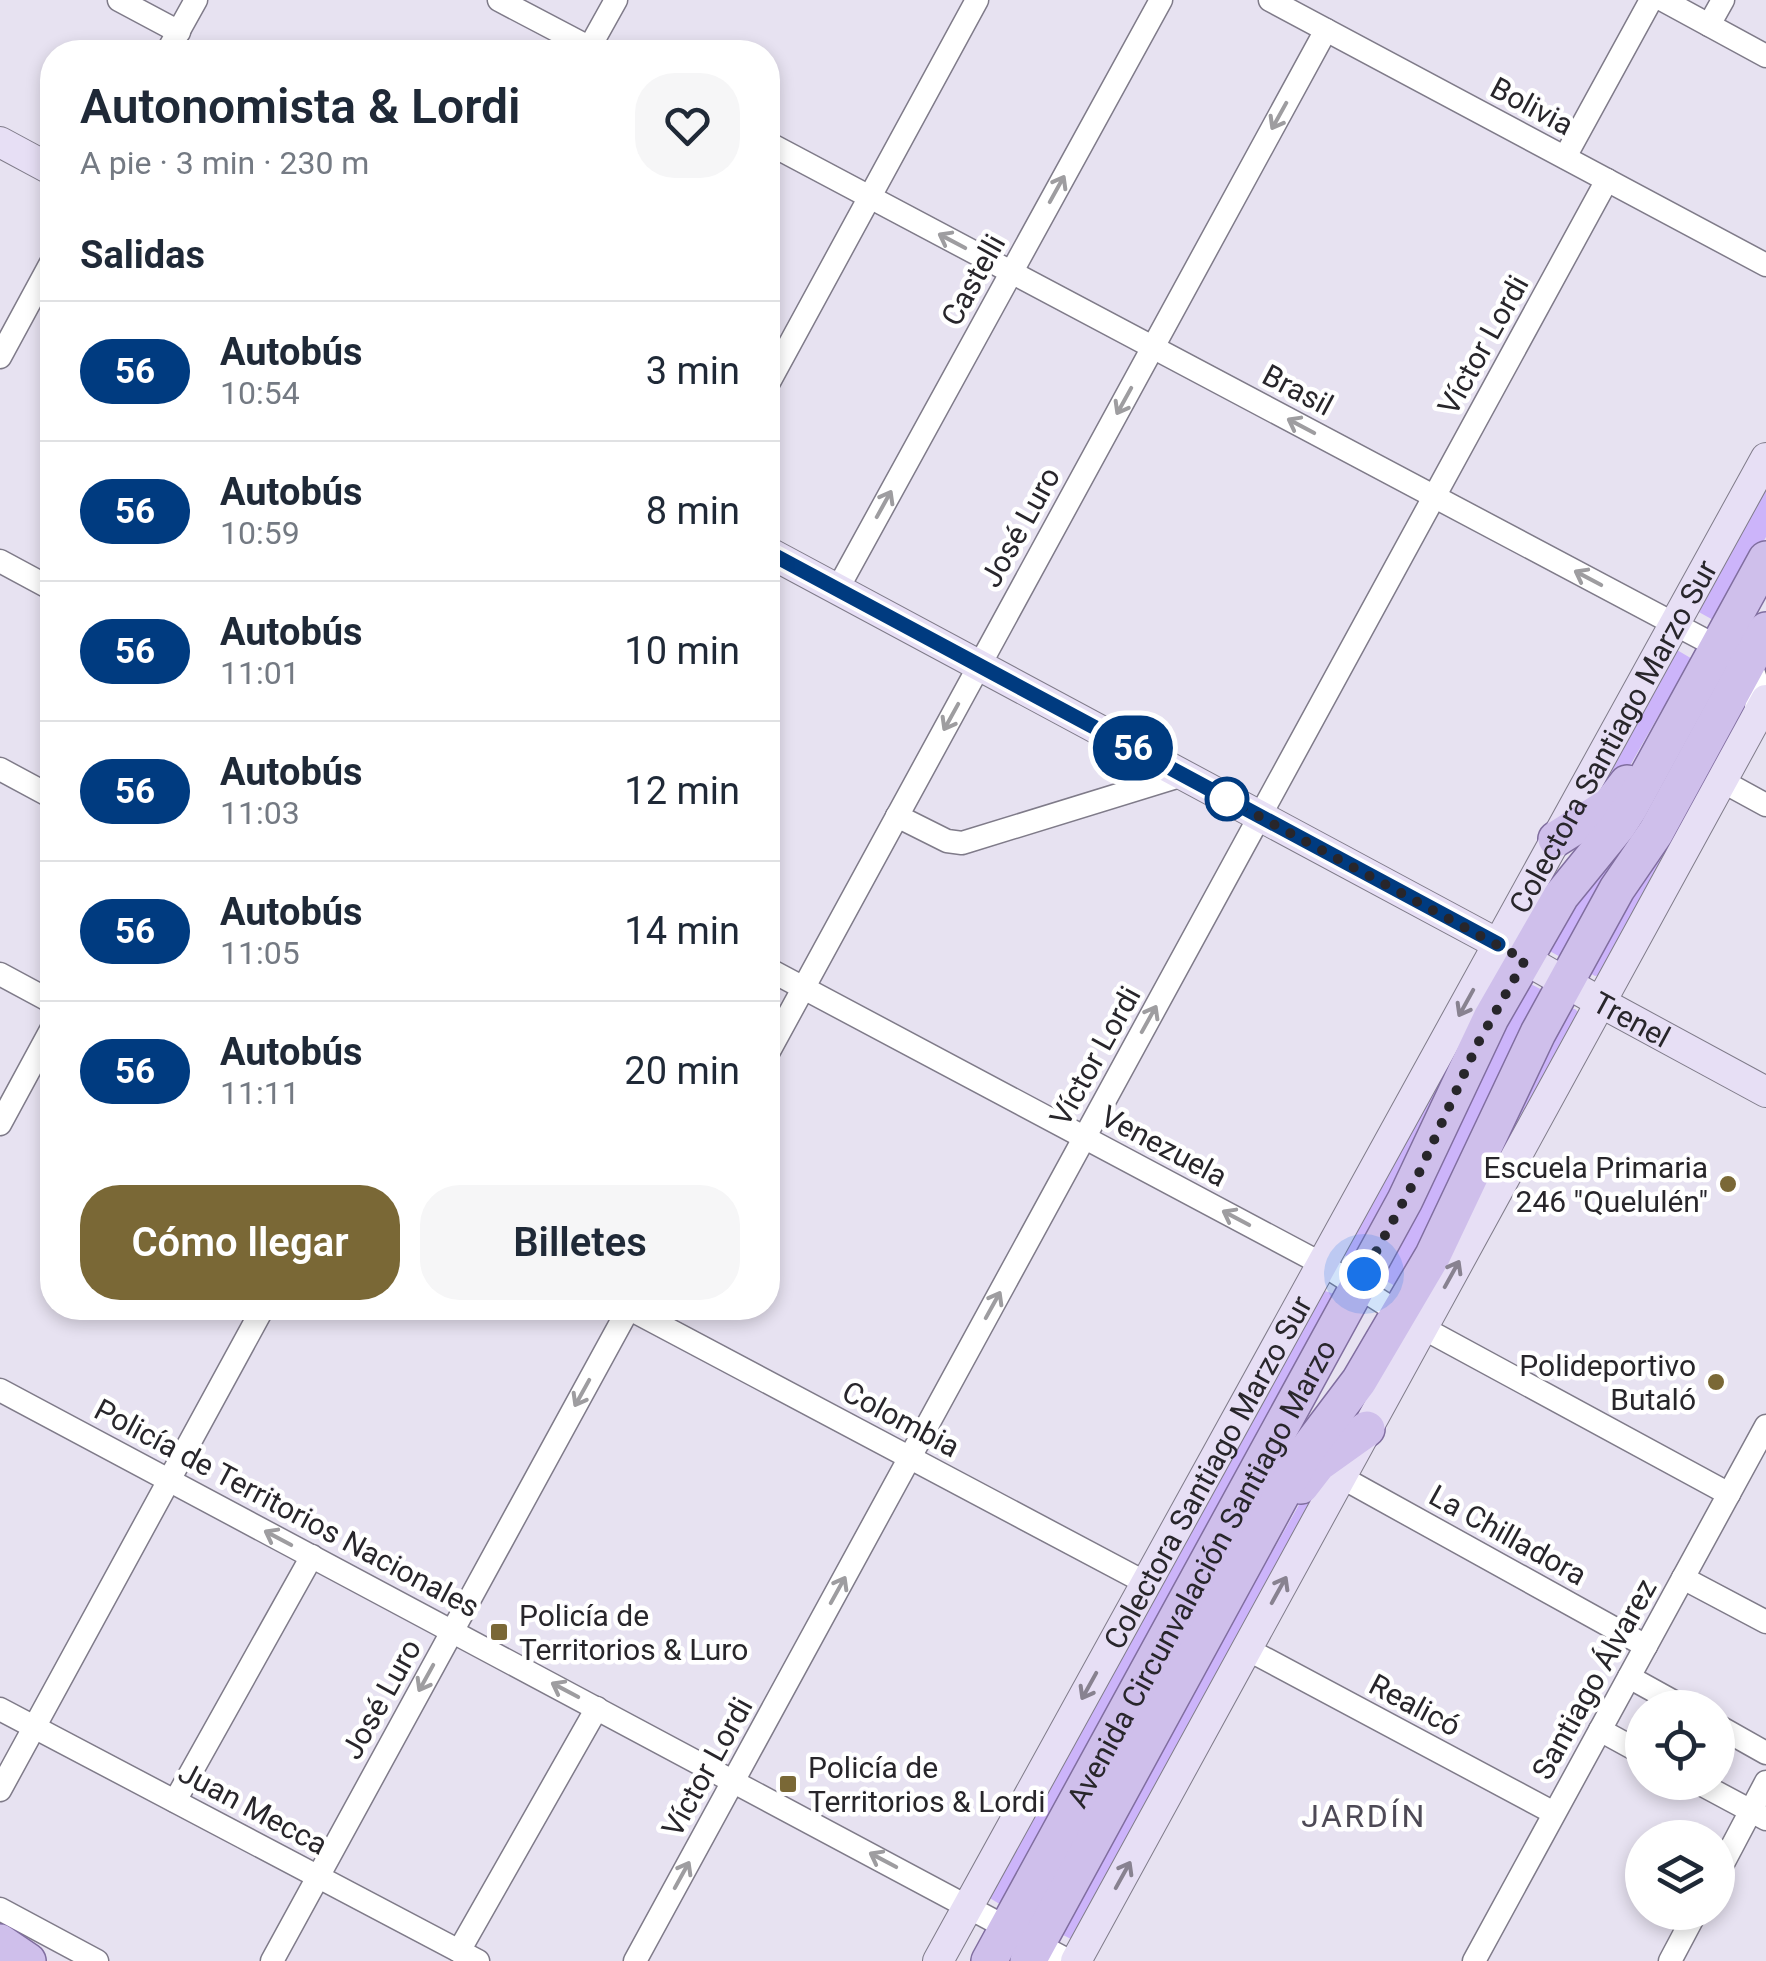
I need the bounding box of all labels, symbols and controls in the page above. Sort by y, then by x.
street label: Bolivia [1485,70,1579,142]
button: heart [635,73,740,178]
text: Autonomista & Lordi [80,78,520,135]
one-way arrow [1269,100,1289,130]
text: A pie · 3 min · 230 m [80,144,369,182]
one-way arrow [1048,175,1068,204]
street label: Castelli [934,228,1012,332]
one-way arrow [938,231,968,250]
text: Salidas [80,233,205,277]
street label: Víctor Lordi [1430,269,1536,421]
text: Autobús [220,330,363,374]
text: 3 min [646,349,740,393]
text: 56 [115,351,155,392]
street label: Brasil [1257,357,1339,423]
text: 10:54 [220,374,300,412]
one-way arrow [1113,385,1133,415]
one-way arrow [1287,416,1317,435]
street label: José Luro [973,461,1067,593]
text: Autobús [220,470,363,514]
text: 8 min [646,489,740,533]
one-way arrow [874,490,894,520]
text: 56 [115,491,155,532]
text: 10:59 [220,514,300,552]
street label: Colectora Santiago Marzo Sur [1501,554,1724,919]
one-way arrow [1574,568,1604,588]
text: Autobús [220,610,363,654]
text: 10 min [624,629,740,673]
text: 56 [115,631,155,672]
text: 11:01 [220,654,300,692]
one-way arrow [941,701,960,731]
line badge: 56 [1088,716,1178,780]
text: 56 [1113,728,1153,769]
text: Autobús [220,750,363,794]
text: 12 min [624,769,740,813]
text: 56 [115,771,155,812]
unlabelled marker [1206,778,1248,820]
text: 11:03 [220,794,300,832]
text: Autobús [220,890,363,934]
text: 14 min [624,909,740,953]
text: 56 [115,911,155,952]
text: 11:05 [220,934,300,972]
street label: Víctor Lordi [1042,980,1148,1132]
street label: Trenel [1587,984,1676,1054]
one-way arrow [1455,988,1475,1017]
one-way arrow [1140,1005,1159,1035]
text: Autobús [220,1030,363,1074]
text: 20 min [624,1049,740,1093]
text: 56 [115,1051,155,1092]
text: 11:11 [220,1074,300,1112]
street label: Venezuela [1095,1098,1233,1194]
place label: Escuela Primaria 246 "Quelulén" [1483,1150,1708,1219]
marker: Escuela Primaria 246 "Quelulén" [1717,1173,1739,1195]
button: Cómo llegar [80,1185,400,1300]
button: Billetes [420,1185,740,1300]
one-way arrow [1222,1208,1251,1227]
your location [1339,1249,1389,1299]
one-way arrow [1443,1260,1462,1290]
one-way arrow [984,1290,1004,1320]
street label: Colectora Santiago Marzo Sur [1096,1290,1319,1655]
street label: Avenida Circunvalación Santiago Marzo [1059,1333,1343,1813]
place label: Polideportivo Butaló [1519,1348,1696,1417]
marker: Polideportivo Butaló [1705,1371,1727,1393]
street label: Colombia [836,1374,966,1464]
one-way arrow [571,1378,591,1407]
street label: Policía de Territorios Nacionales [89,1391,485,1625]
street label: La Chilladora [1423,1477,1593,1593]
one-way arrow [263,1527,293,1547]
street label: Santiago Álvarez [1524,1573,1664,1785]
one-way arrow [828,1576,848,1605]
one-way arrow [1270,1576,1289,1606]
place label: Policía de Territorios & Luro [519,1598,748,1667]
marker: Policía de Territorios & Luro [488,1621,510,1643]
street label: José Luro [334,1633,428,1765]
one-way arrow [416,1663,435,1693]
street label: Realicó [1363,1667,1467,1743]
one-way arrow [1079,1671,1099,1701]
one-way arrow [550,1680,580,1700]
map controls [1625,1690,1735,1930]
button: locate [1625,1690,1735,1800]
street label: Víctor Lordi [654,1691,760,1843]
place label: Policía de Territorios & Lordi [808,1750,1046,1819]
street label: Juan Mecca [173,1754,333,1862]
marker: Policía de Territorios & Lordi [777,1773,799,1795]
district label: JARDÍN [1301,1797,1427,1835]
button: layers [1625,1820,1735,1930]
one-way arrow [868,1849,898,1869]
one-way arrow [673,1861,693,1891]
one-way arrow [1114,1861,1134,1891]

